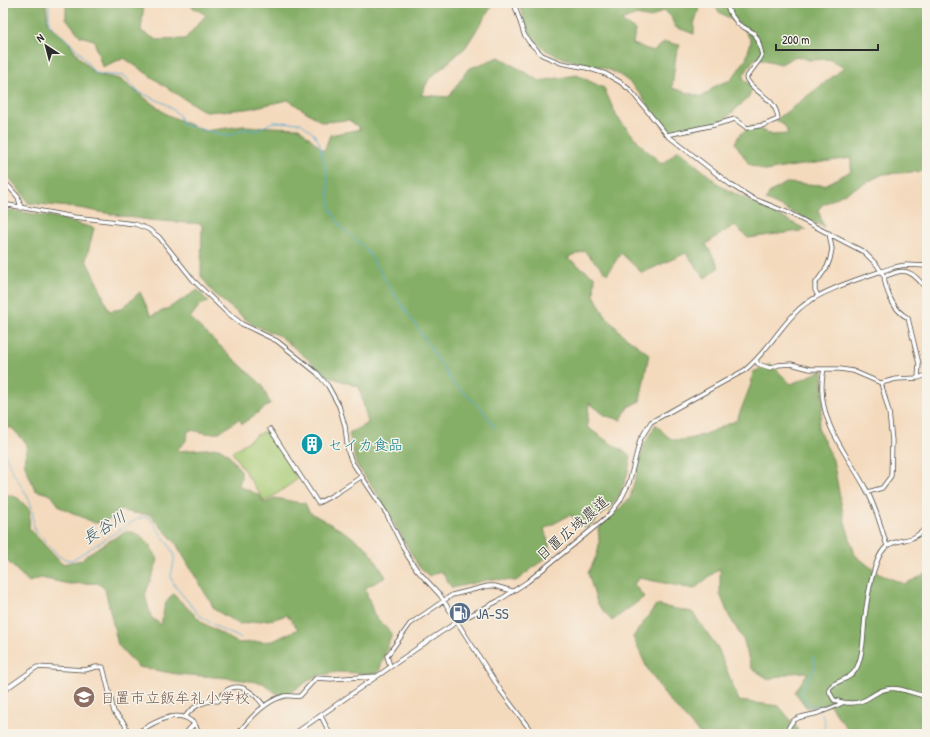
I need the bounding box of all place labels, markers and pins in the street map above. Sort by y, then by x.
building icon: セイカ食品 [299,431,325,457]
place label: セイカ食品 [328,434,403,455]
fuel station icon: JA-SS [447,600,473,626]
place label: JA-SS [476,603,509,624]
school or university icon: 日置市立飯牟礼小学校 [71,684,97,710]
place label: 日置市立飯牟礼小学校 [100,687,250,708]

